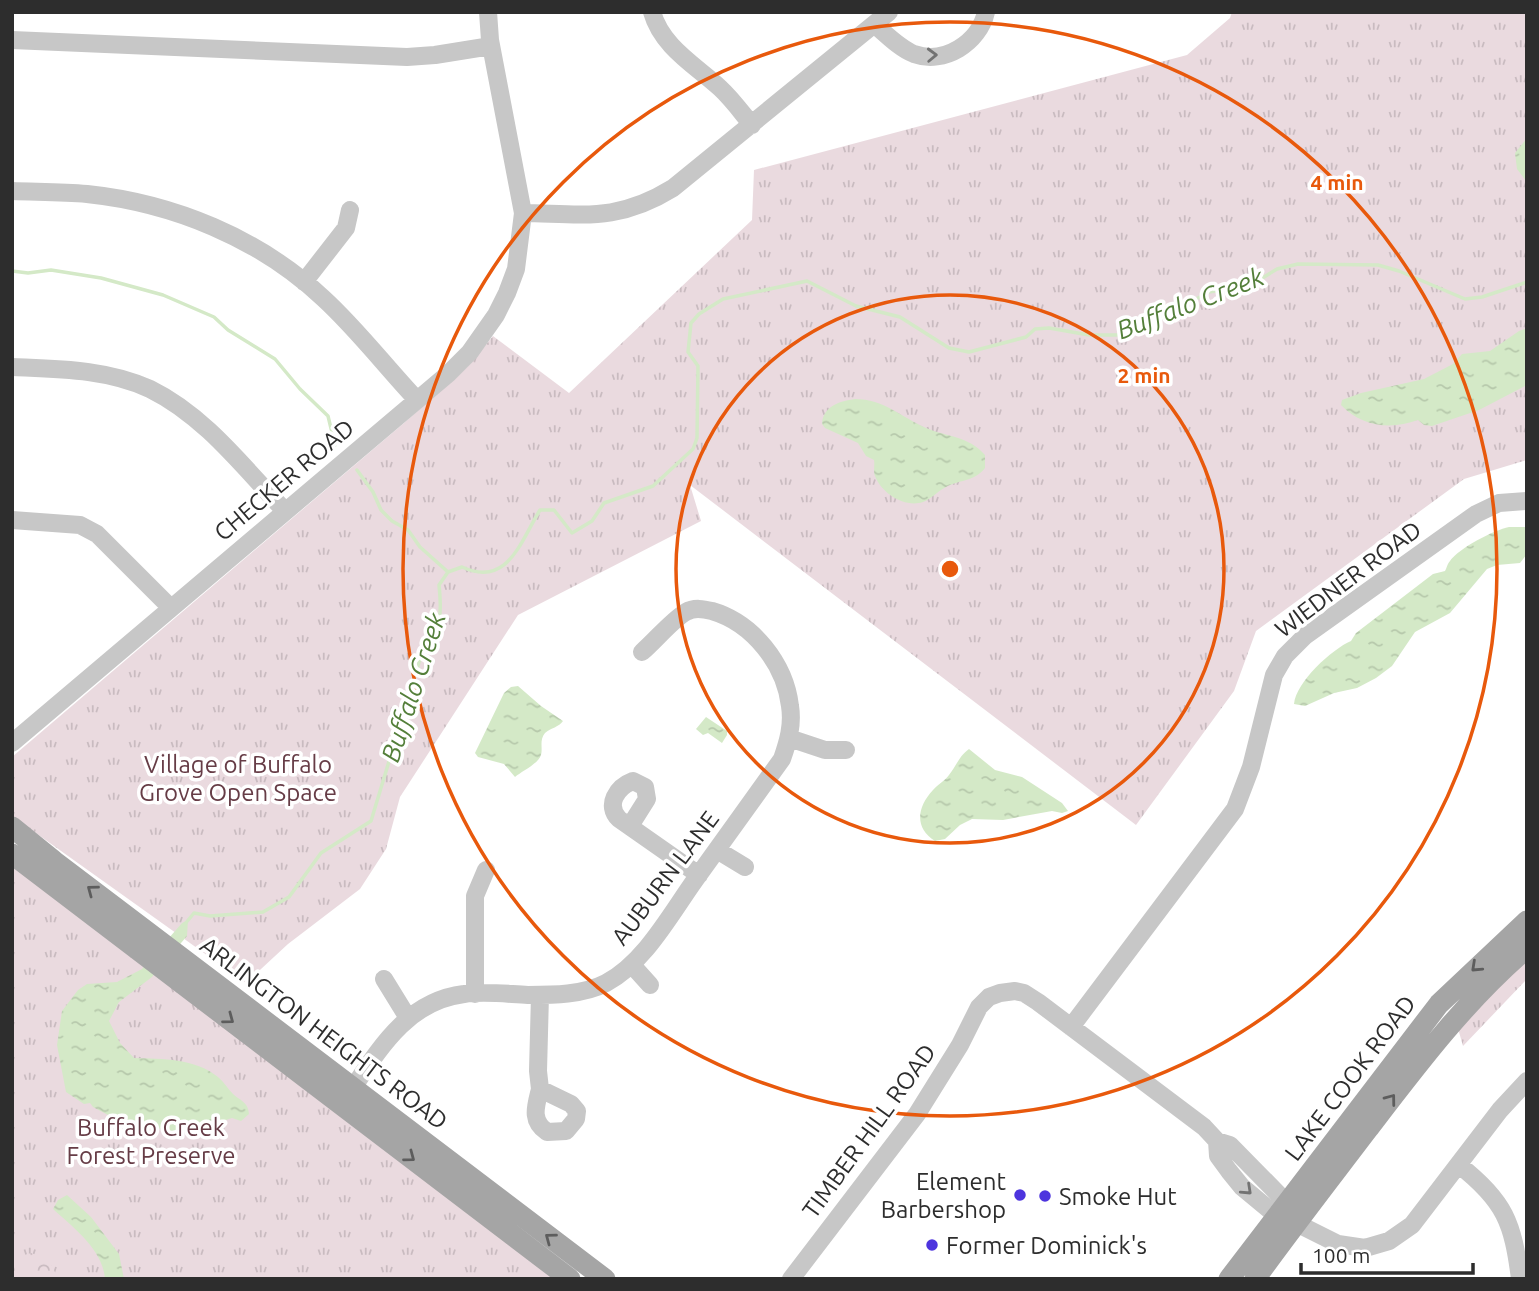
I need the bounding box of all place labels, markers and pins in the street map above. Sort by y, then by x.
centre of rings [938,557,962,581]
place label: Element Barbershop [881,1168,1007,1223]
place label: Smoke Hut [1059,1183,1177,1210]
marker: Element Barbershop [1012,1187,1028,1203]
marker: Smoke Hut [1037,1188,1053,1204]
place label: Former Dominick's [946,1232,1147,1259]
marker: Former Dominick's [924,1237,940,1253]

